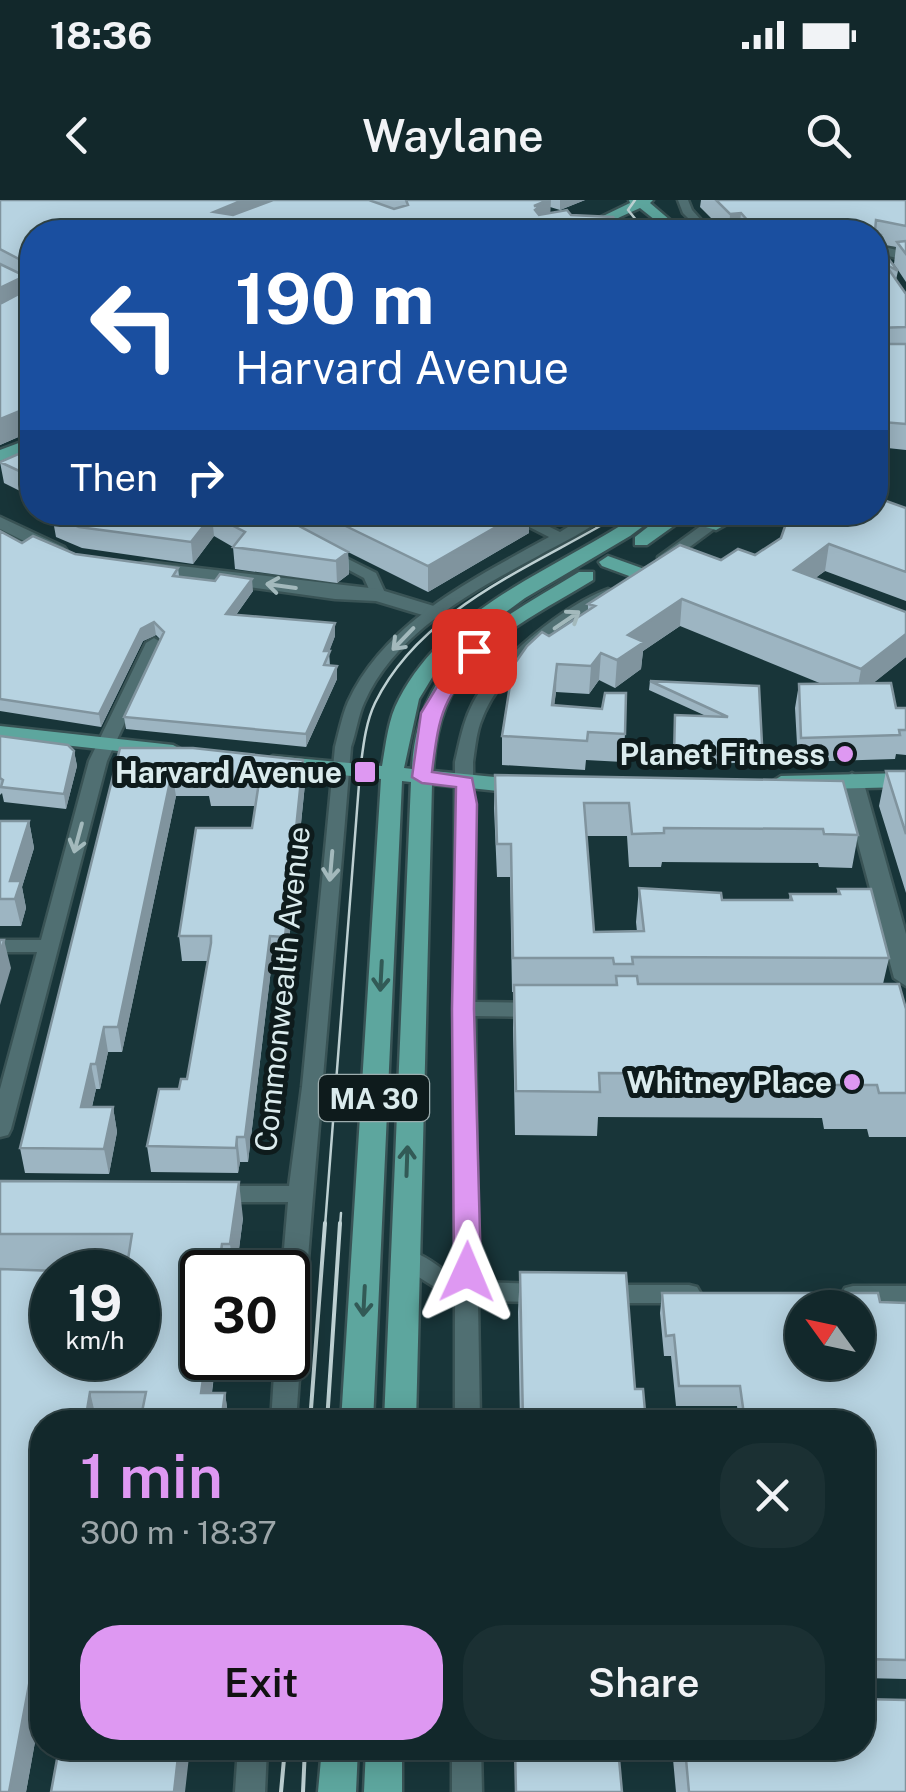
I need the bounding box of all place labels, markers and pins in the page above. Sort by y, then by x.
pin [432,609,517,694]
place label: Planet Fitness [619,736,825,772]
marker: Planet Fitness [834,743,856,765]
place label: Harvard Avenue [115,754,342,790]
marker: Harvard Avenue [352,759,378,785]
place label: Whitney Place [627,1064,832,1100]
marker: Whitney Place [841,1071,863,1093]

